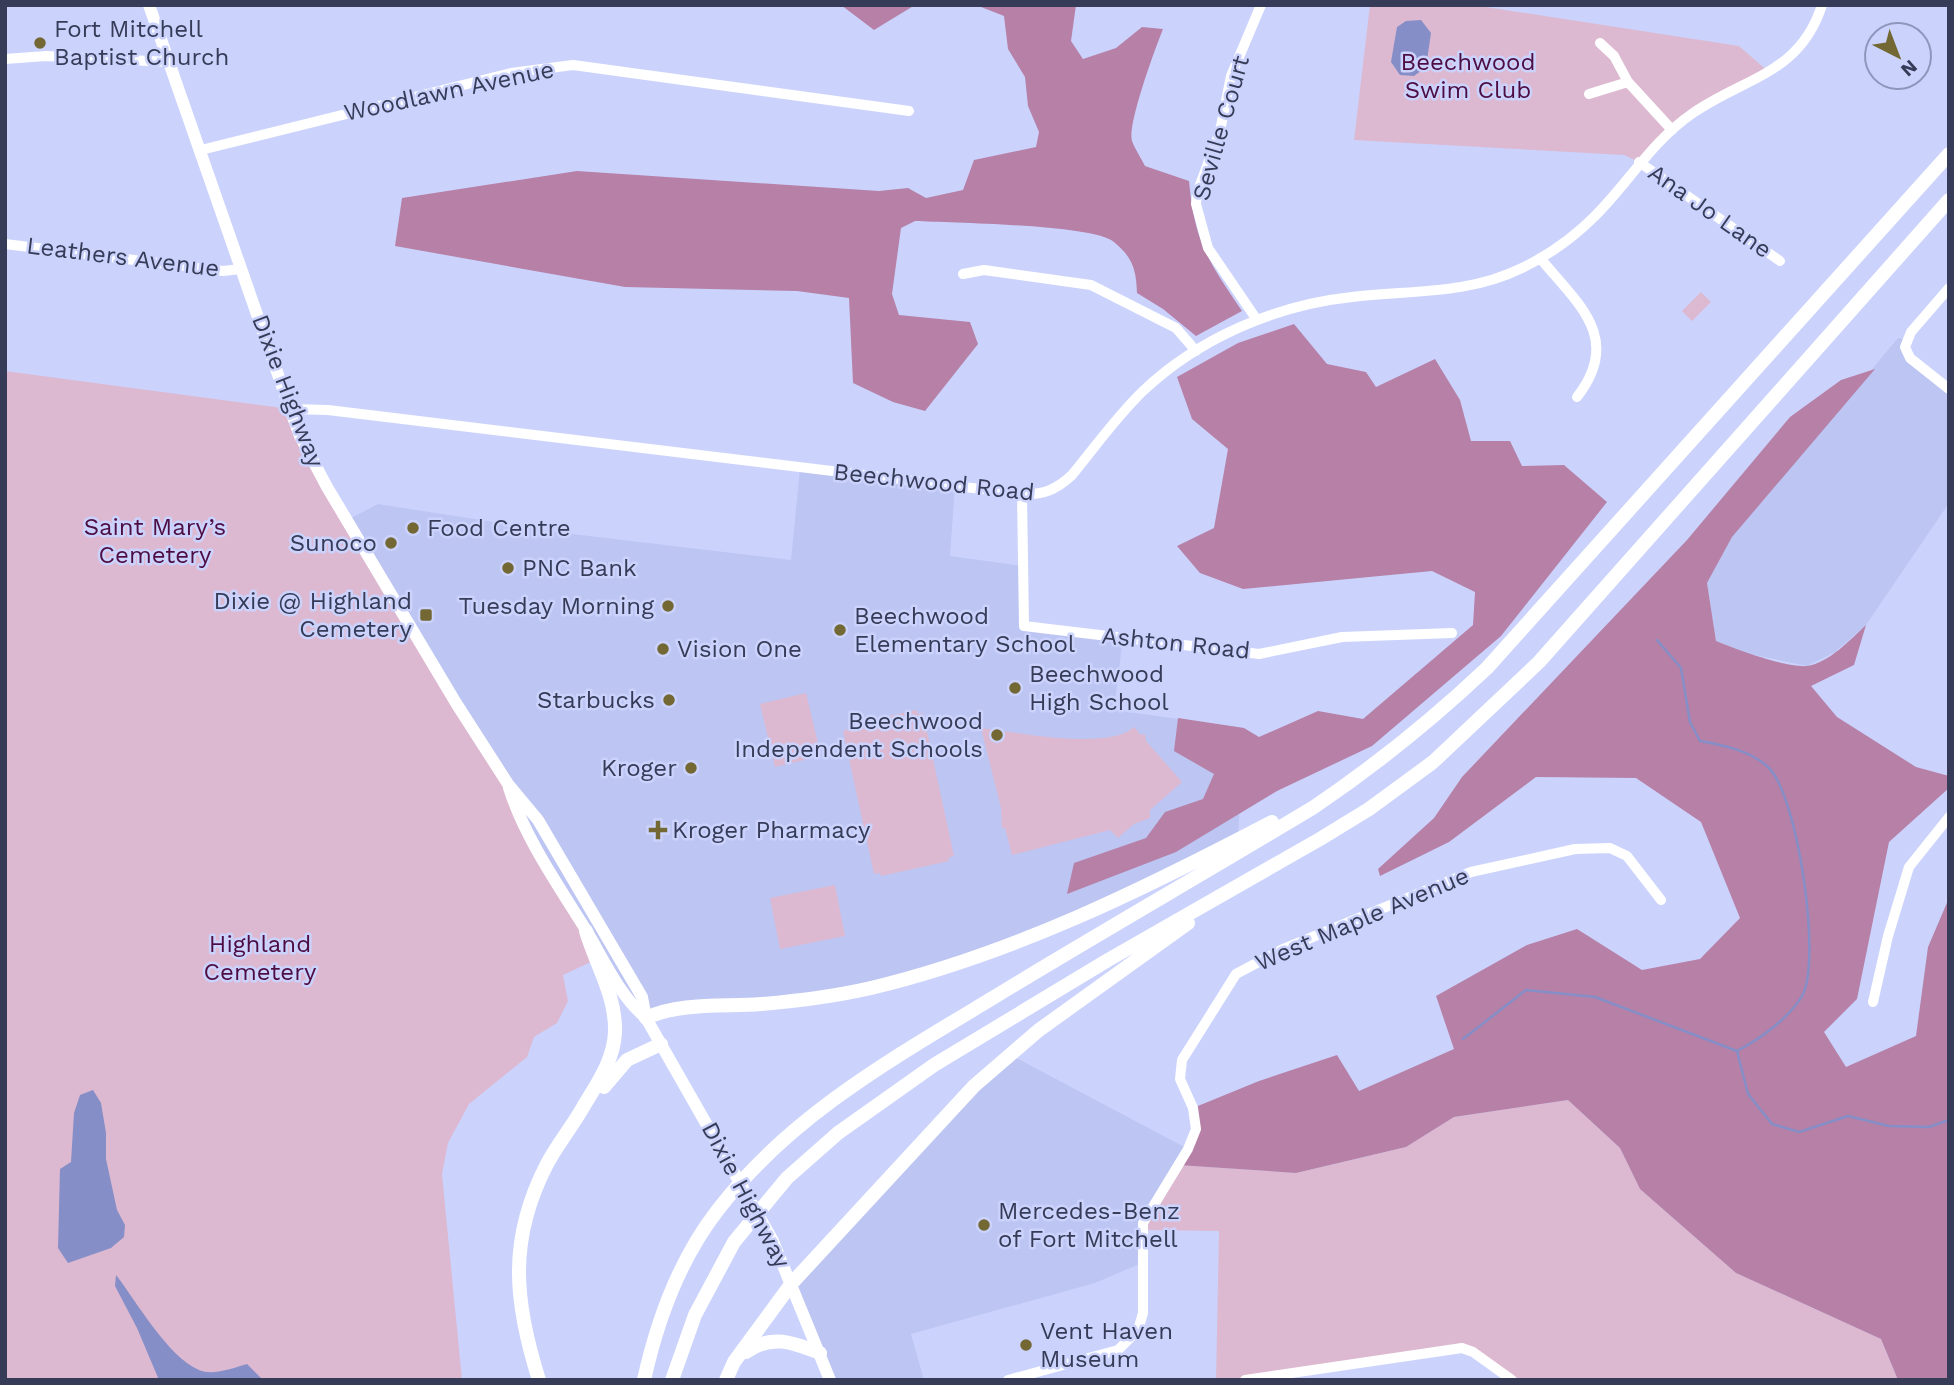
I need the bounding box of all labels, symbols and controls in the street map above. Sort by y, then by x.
place label: Fort Mitchell Baptist Church [54,15,229,71]
north arrow [1863,21,1933,91]
marker: Fort Mitchell Baptist Church [32,35,48,51]
park label: Beechwood Swim Club [1401,48,1536,104]
street label: Seville Court [1187,52,1255,204]
street label: Woodlawn Avenue [342,55,556,127]
text: N [1896,55,1922,82]
street label: Ana Jo Lane [1643,158,1777,264]
street label: Leathers Avenue [25,231,221,283]
street label: Dixie Highway [246,311,330,472]
street label: Beechwood Road [832,458,1036,506]
park label: Saint Mary’s Cemetery [84,513,226,569]
place label: Food Centre [427,514,571,542]
marker: Food Centre [405,520,421,536]
place label: Sunoco [290,529,377,557]
marker: Sunoco [383,535,399,551]
place label: PNC Bank [522,554,637,582]
marker: PNC Bank [500,560,516,576]
place label: Dixie @ Highland Cemetery [214,587,413,643]
place label: Tuesday Morning [458,592,654,620]
marker: Tuesday Morning [660,598,676,614]
place label: Beechwood Elementary School [854,602,1076,658]
marker: Dixie @ Highland Cemetery [418,607,434,623]
street label: Ashton Road [1100,621,1252,665]
marker: Beechwood Elementary School [832,622,848,638]
place label: Vision One [677,635,802,663]
marker: Vision One [655,641,671,657]
place label: Beechwood High School [1029,660,1169,716]
marker: Beechwood High School [1007,680,1023,696]
place label: Starbucks [537,686,655,714]
marker: Starbucks [661,692,677,708]
place label: Beechwood Independent Schools [734,707,983,763]
marker: Beechwood Independent Schools [989,727,1005,743]
place label: Kroger [601,754,677,782]
marker: Kroger [683,760,699,776]
place label: Kroger Pharmacy [672,816,871,844]
marker: Kroger Pharmacy [650,822,666,838]
street label: West Maple Avenue [1251,861,1473,977]
park label: Highland Cemetery [204,930,317,986]
street label: Dixie Highway [696,1117,797,1273]
place label: Mercedes-Benz of Fort Mitchell [998,1197,1180,1253]
marker: Mercedes-Benz of Fort Mitchell [976,1217,992,1233]
place label: Vent Haven Museum [1040,1317,1173,1373]
marker: Vent Haven Museum [1018,1337,1034,1353]

